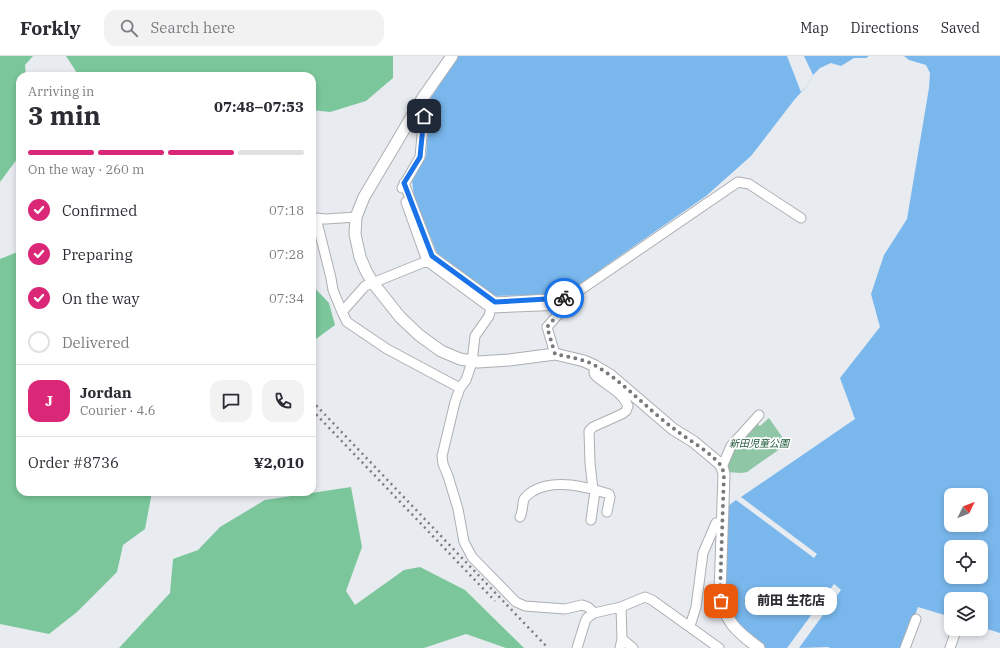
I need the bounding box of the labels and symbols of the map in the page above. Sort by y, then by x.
pin [407,99,441,133]
courier [544,278,584,318]
park label: 新田児童公園 [729,437,791,450]
north arrow [944,488,988,532]
pin [704,584,738,618]
callout: 前田 生花店 [745,587,837,615]

